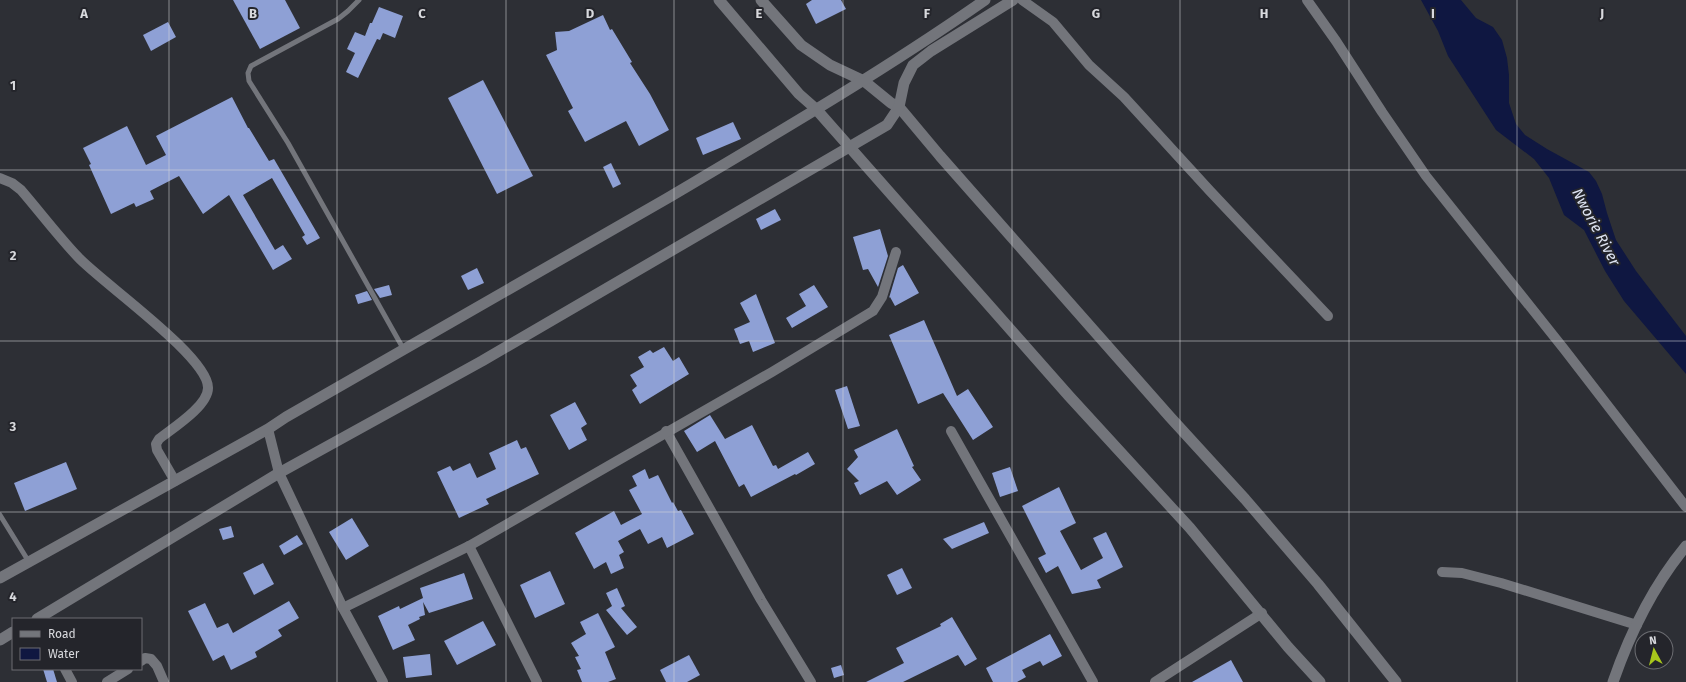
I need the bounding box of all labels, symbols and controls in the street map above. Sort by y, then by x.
text: A [79,6,88,21]
text: B [249,6,257,21]
text: C [418,6,426,21]
text: D [586,6,595,21]
text: E [756,6,763,21]
text: F [924,6,931,21]
text: G [1092,6,1100,21]
text: H [1260,6,1268,21]
text: I [1431,6,1435,21]
text: J [1599,6,1604,21]
text: 1 [10,78,16,93]
water label: Nworie River [1568,185,1624,270]
text: 2 [10,248,17,263]
text: 3 [9,419,17,434]
text: 4 [9,589,17,604]
legend [12,618,142,670]
text: Road [48,627,76,641]
north arrow [1634,630,1674,670]
text: N [1648,634,1657,647]
text: Water [48,647,80,661]

